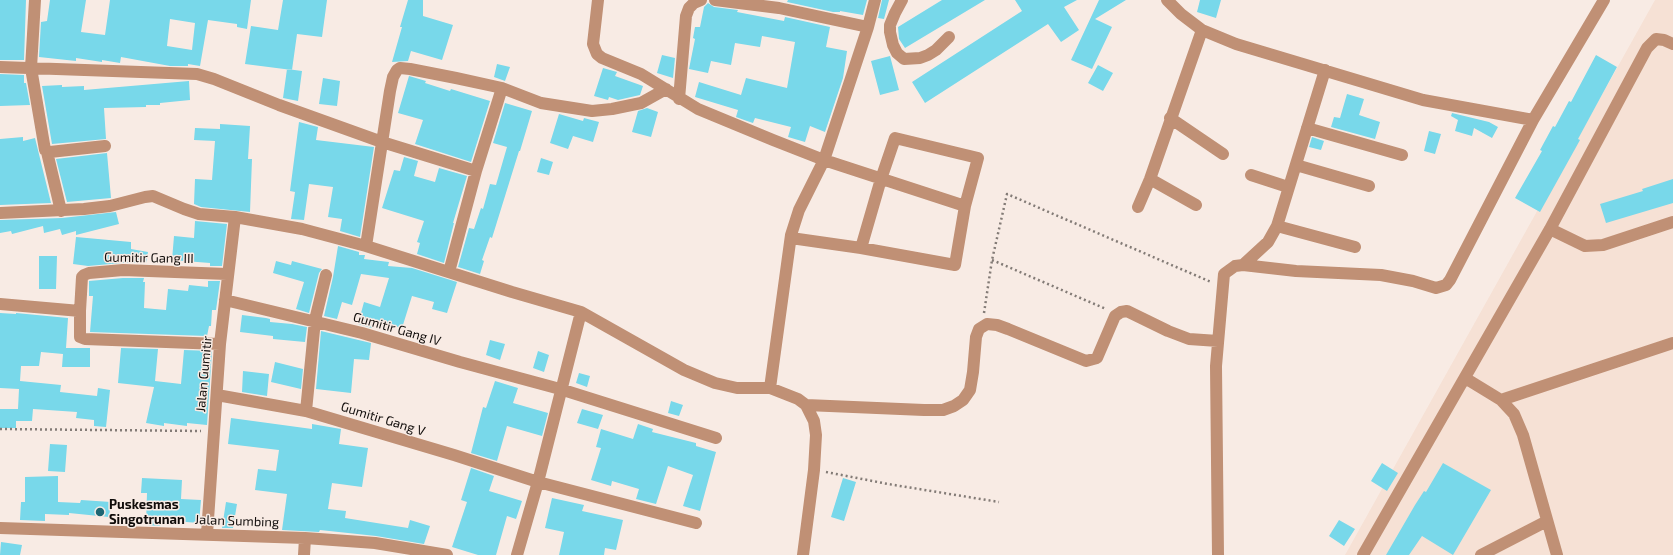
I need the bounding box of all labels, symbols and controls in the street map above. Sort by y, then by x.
street label: Gumitir Gang III [104,249,194,267]
street label: Gumitir Gang IV [351,309,443,349]
street label: Jalan Gumitir [193,335,215,413]
street label: Gumitir Gang V [339,399,427,439]
place label: Puskesmas Singotrunan [109,497,185,528]
marker: Puskesmas Singotrunan [94,506,106,518]
street label: Jalan Sumbing [194,512,280,530]

